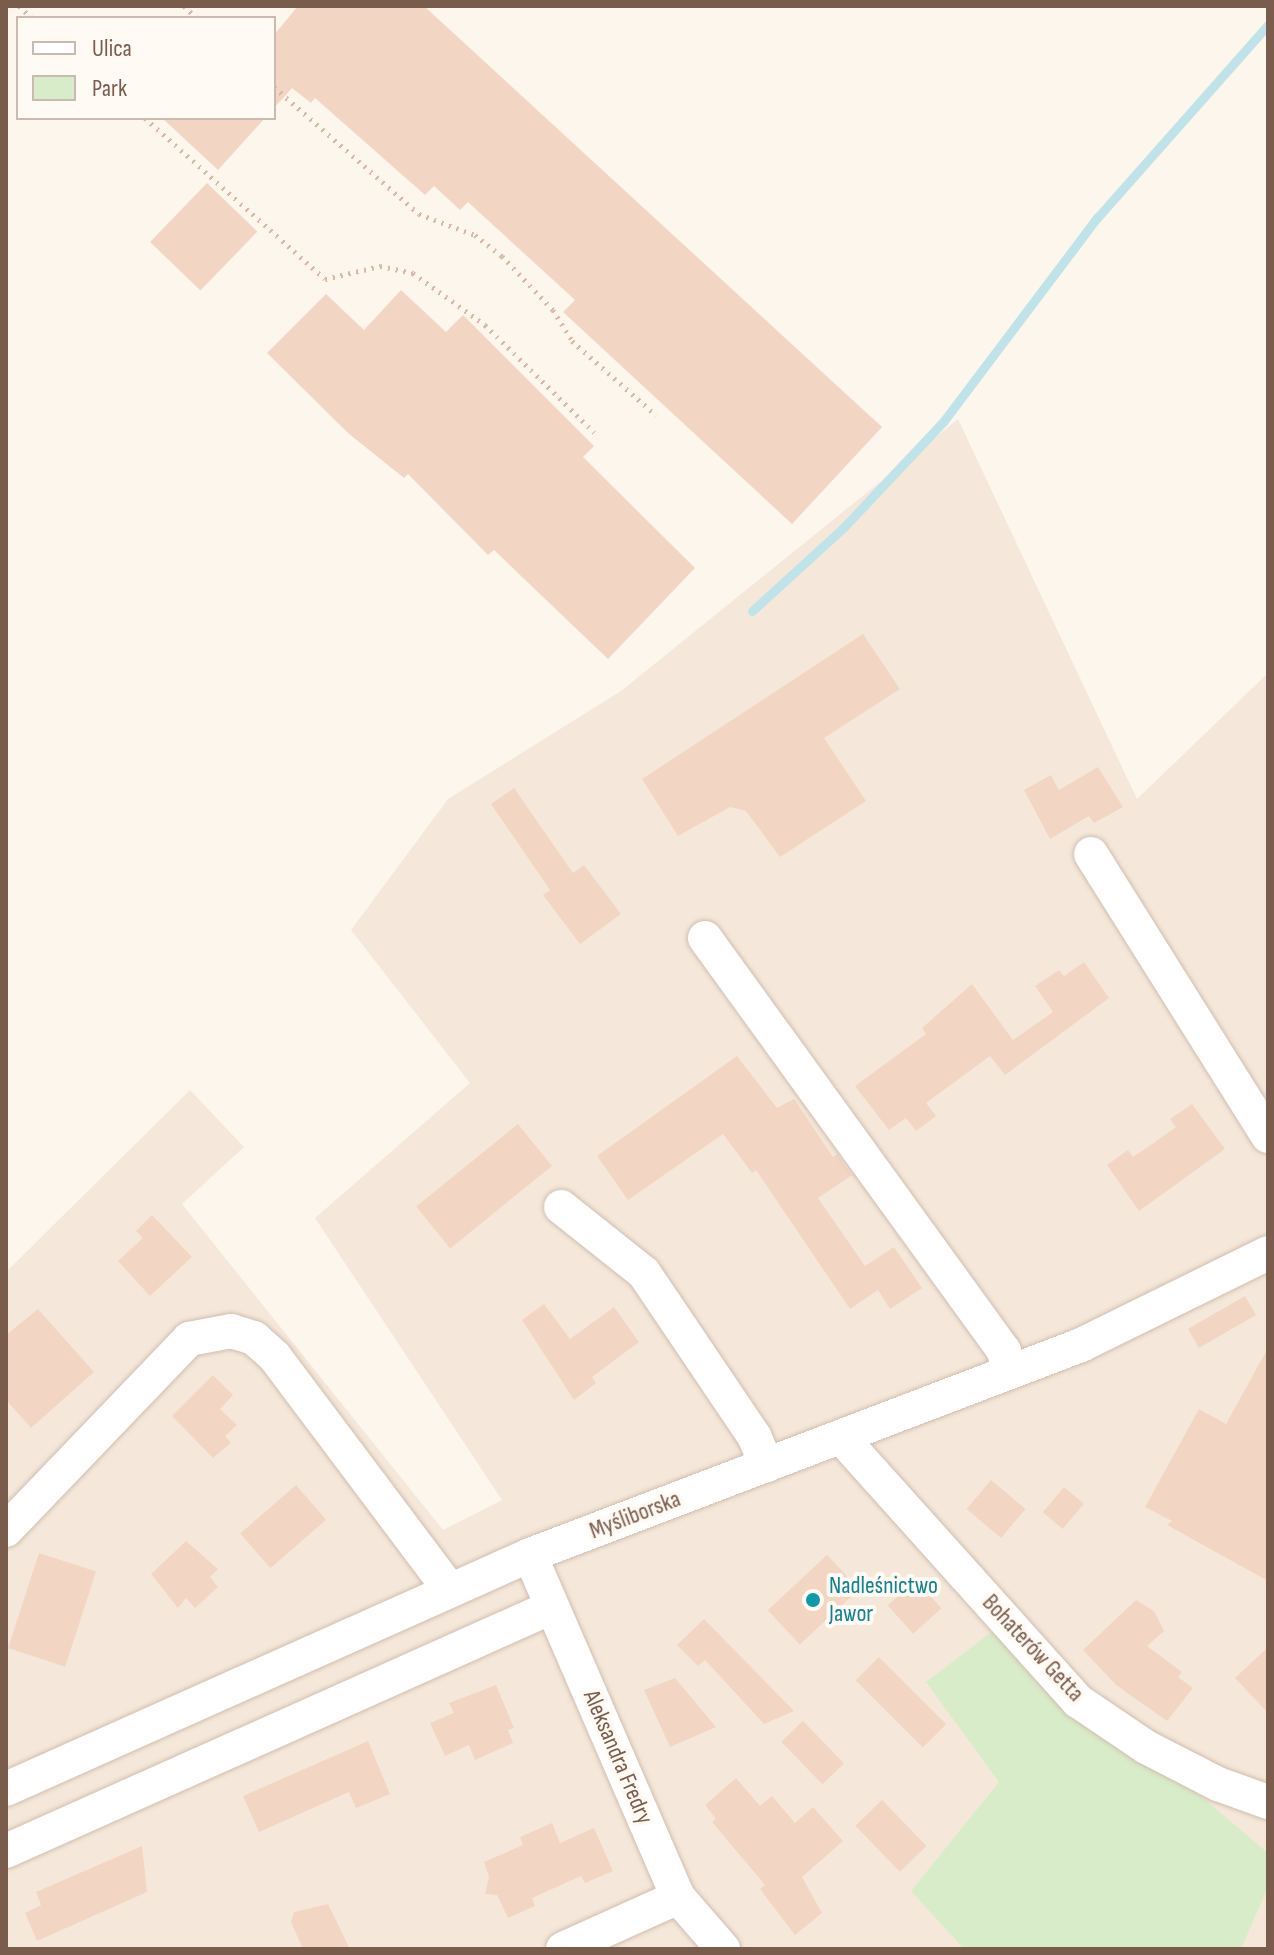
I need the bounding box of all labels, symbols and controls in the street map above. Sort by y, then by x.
legend [16,16,276,120]
text: Ulica [92,34,132,63]
text: Park [92,74,127,103]
street label: Myśliborska [585,1485,685,1545]
place label: Nadleśnictwo Jawor [829,1572,938,1628]
street label: Bohaterów Getta [976,1588,1090,1708]
marker: Nadleśnictwo Jawor [804,1591,822,1609]
street label: Aleksandra Fredry [577,1686,659,1828]

